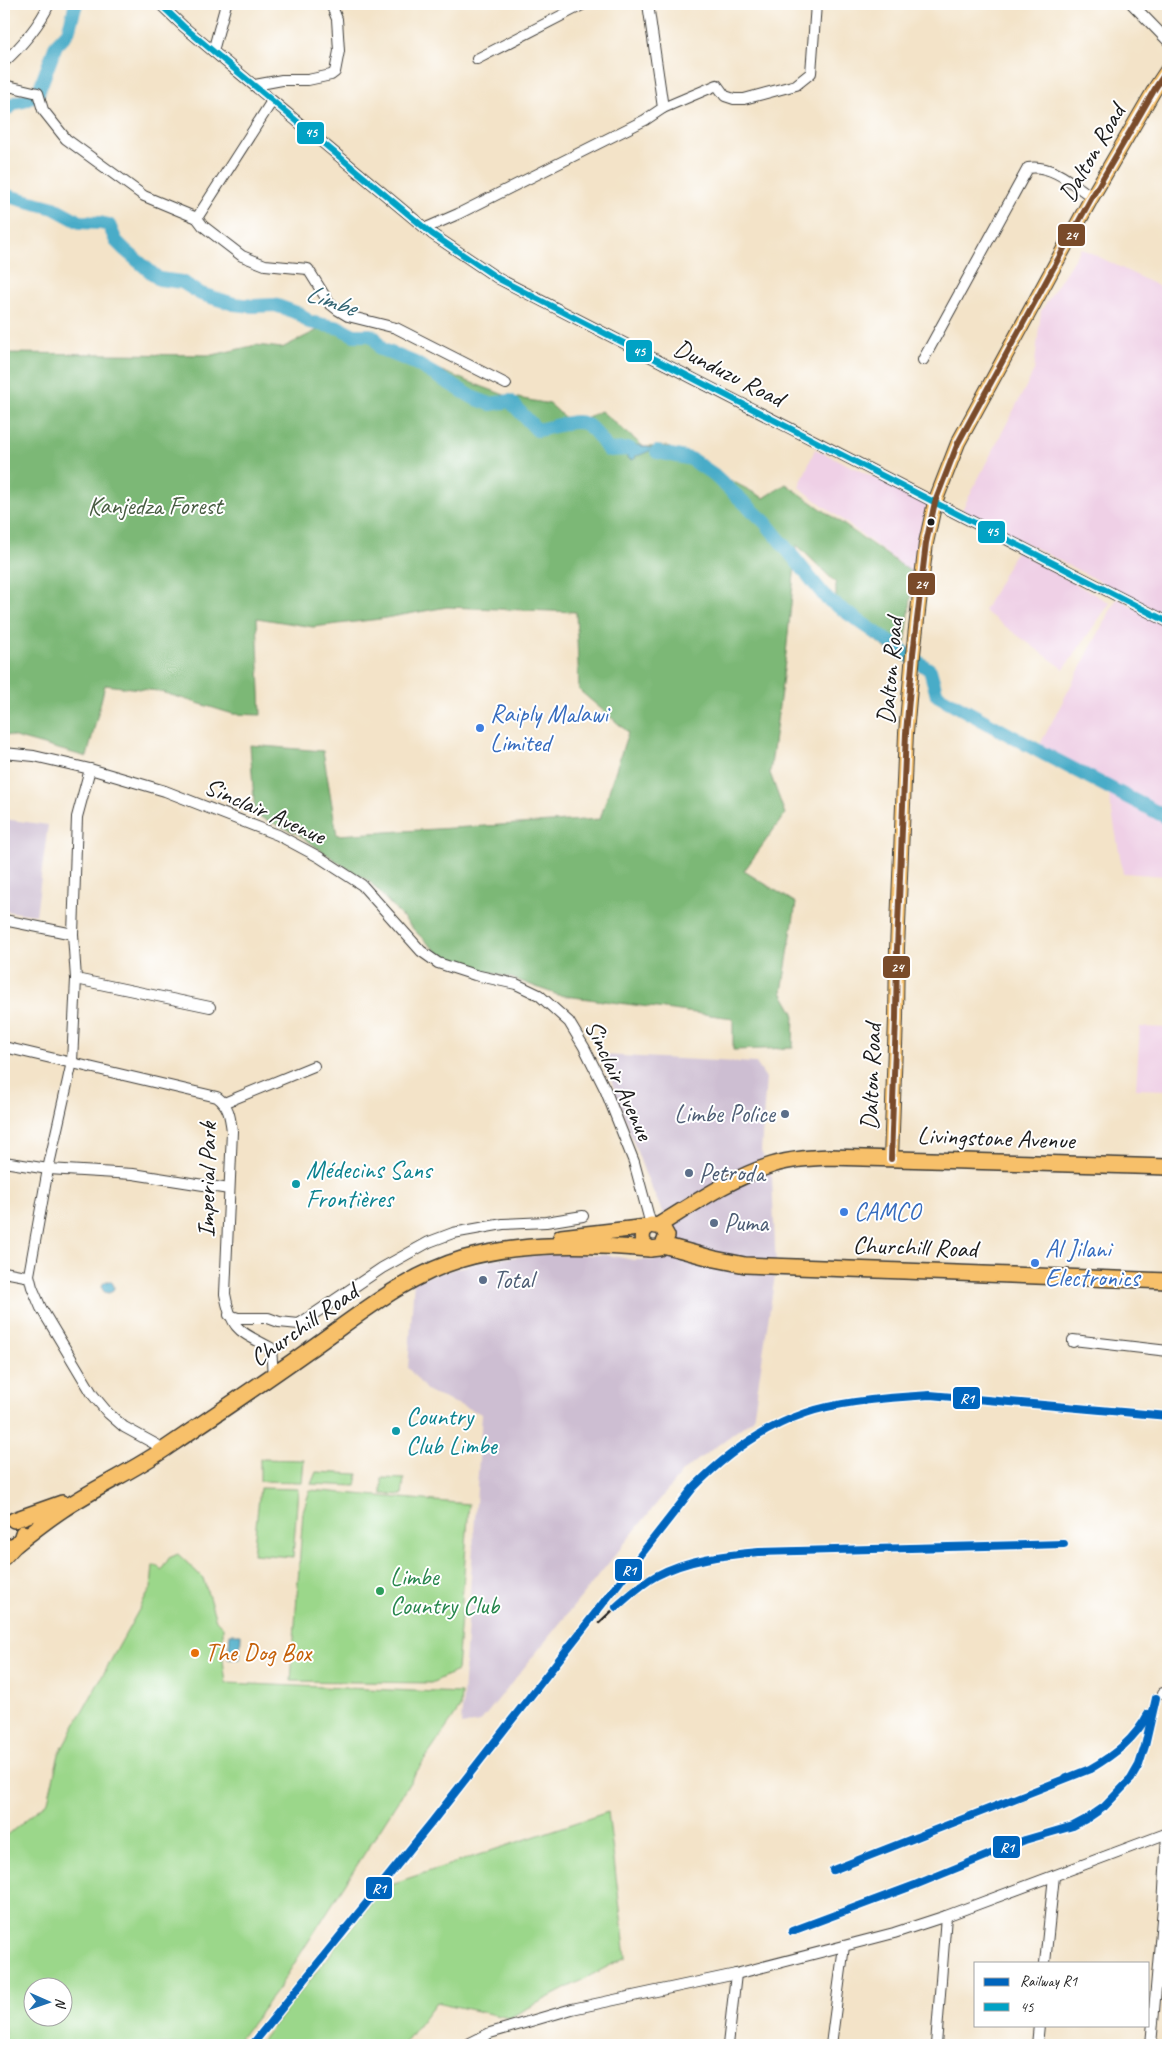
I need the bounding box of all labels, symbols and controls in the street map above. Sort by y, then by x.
street label: Dalton Road [1051,95,1135,207]
line badge: 45 [296,121,325,145]
text: 45 [305,124,319,141]
line badge: 24 [1057,223,1086,247]
text: 24 [1065,227,1079,244]
water label: Limbe [302,276,364,325]
street label: Dunduzu Road [669,332,793,416]
line badge: 45 [625,339,653,363]
text: 45 [633,343,647,360]
park label: Kanjedza Forest [88,490,225,522]
unlabelled marker [926,517,936,527]
line badge: 45 [977,520,1006,544]
text: 45 [986,523,1000,540]
line badge: 24 [907,572,936,596]
text: 24 [915,576,929,593]
street label: Dalton Road [869,612,911,726]
place label: Raiply Malawi Limited [490,698,611,759]
marker: Raiply Malawi Limited [474,722,486,734]
street label: Sinclair Avenue [200,770,332,853]
line badge: 24 [882,955,911,979]
text: 24 [891,959,905,976]
street label: Sinclair Avenue [577,1015,662,1147]
street label: Dalton Road [853,1019,889,1131]
place label: Limbe Police [674,1098,777,1130]
marker: Limbe Police [779,1108,791,1120]
street label: Livingstone Avenue [917,1119,1077,1157]
street label: Imperial Park [190,1120,224,1238]
place label: Médecins Sans Frontières [306,1154,434,1215]
place label: Petroda [699,1157,767,1189]
marker: Petroda [683,1167,695,1179]
marker: Médecins Sans Frontières [290,1178,302,1190]
place label: CAMCO [854,1196,923,1228]
marker: CAMCO [838,1206,850,1218]
place label: Puma [724,1207,770,1239]
marker: Puma [708,1217,720,1229]
street label: Churchill Road [852,1229,982,1265]
place label: Al Jilani Electronics [1045,1233,1142,1294]
marker: Al Jilani Electronics [1029,1257,1041,1269]
place label: Total [493,1264,538,1296]
street label: Churchill Road [244,1274,368,1374]
marker: Total [477,1274,489,1286]
line badge: R1 [952,1386,981,1410]
text: R1 [960,1390,976,1407]
place label: Country Club Limbe [406,1401,499,1462]
marker: Country Club Limbe [390,1425,402,1437]
line badge: R1 [614,1558,643,1582]
place label: Limbe Country Club [390,1561,500,1622]
text: R1 [622,1562,638,1579]
marker: Limbe Country Club [374,1585,386,1597]
place label: The Dog Box [205,1637,314,1669]
marker: The Dog Box [189,1647,201,1659]
line badge: R1 [992,1835,1021,1859]
text: R1 [1000,1839,1016,1856]
line badge: R1 [365,1876,393,1900]
text: R1 [372,1880,388,1897]
legend [974,1962,1150,2026]
text: Railway R1 [1020,1972,1079,1991]
north arrow [22,1976,72,2026]
text: N [52,1998,69,2009]
text: 45 [1020,1998,1035,2017]

